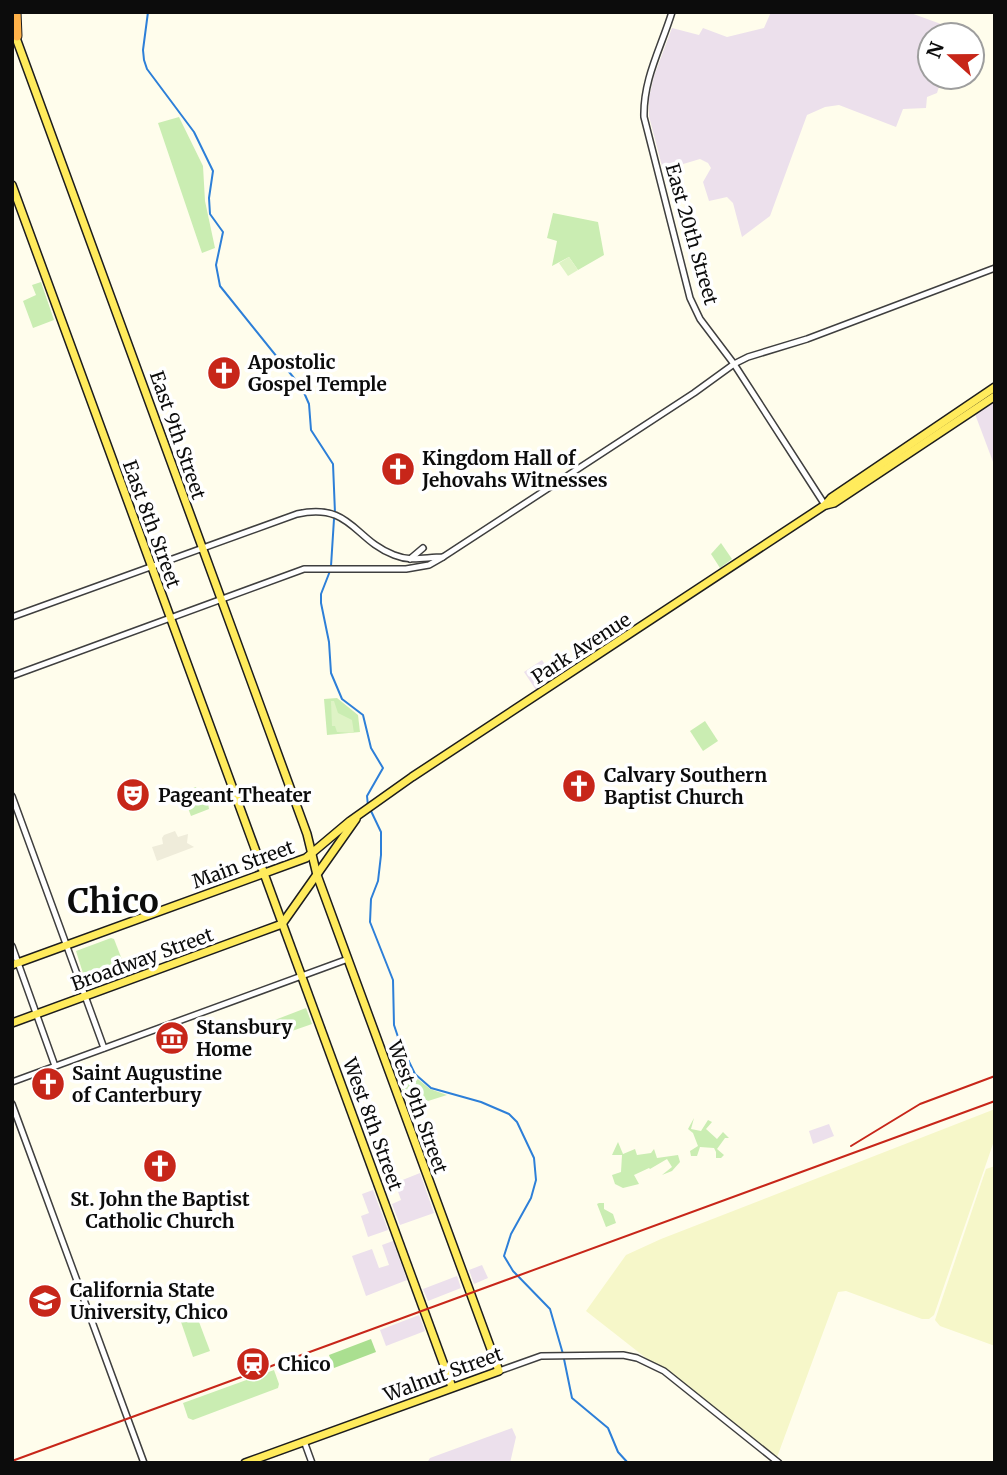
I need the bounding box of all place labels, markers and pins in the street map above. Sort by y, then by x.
place label: Apostolic Gospel Temple [247,350,387,396]
church icon: Apostolic Gospel Temple [205,354,243,392]
place label: Kingdom Hall of Jehovahs Witnesses [421,446,608,492]
church icon: Kingdom Hall of Jehovahs Witnesses [379,450,417,488]
place label: Calvary Southern Baptist Church [604,763,767,809]
church icon: Calvary Southern Baptist Church [560,767,598,805]
theatre icon: Pageant Theater [114,776,152,814]
place label: Pageant Theater [158,783,312,807]
place label: Stansbury Home [196,1015,293,1061]
museum icon: Stansbury Home [153,1019,191,1057]
place label: Saint Augustine of Canterbury [72,1061,222,1107]
church icon: Saint Augustine of Canterbury [29,1065,67,1103]
church icon: St. John the Baptist Catholic Church [141,1147,179,1185]
place label: St. John the Baptist Catholic Church [70,1187,250,1233]
place label: California State University, Chico [70,1278,228,1324]
school or university icon: California State University, Chico [26,1282,64,1320]
station icon: Chico [234,1345,272,1383]
place label: Chico [278,1352,330,1376]

